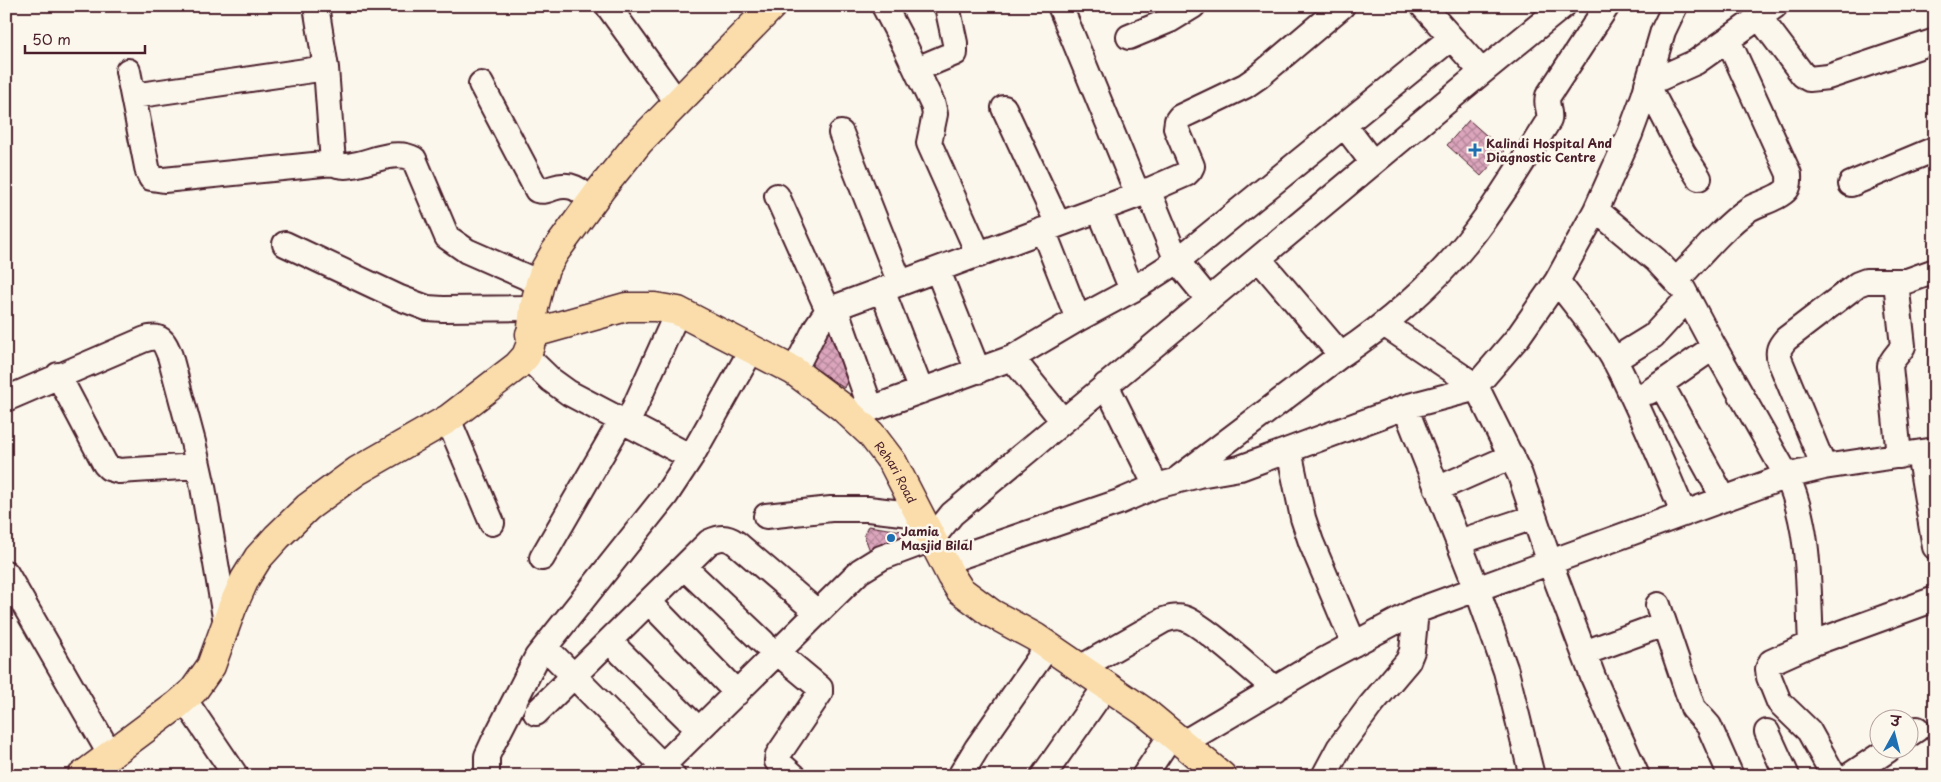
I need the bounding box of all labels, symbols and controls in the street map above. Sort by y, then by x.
scale bar [25,22,145,54]
text: 50 m [32,27,71,50]
place label: Kalindi Hospital And Diagnostic Centre [1486,134,1613,166]
marker: Kalindi Hospital And Diagnostic Centre [1468,143,1482,157]
street label: Rehari Road [870,437,921,506]
place label: Jamia Masjid Bilal [901,522,972,554]
marker: Jamia Masjid Bilal [885,532,897,544]
text: उ [1888,709,1903,732]
north arrow [1868,710,1918,760]

